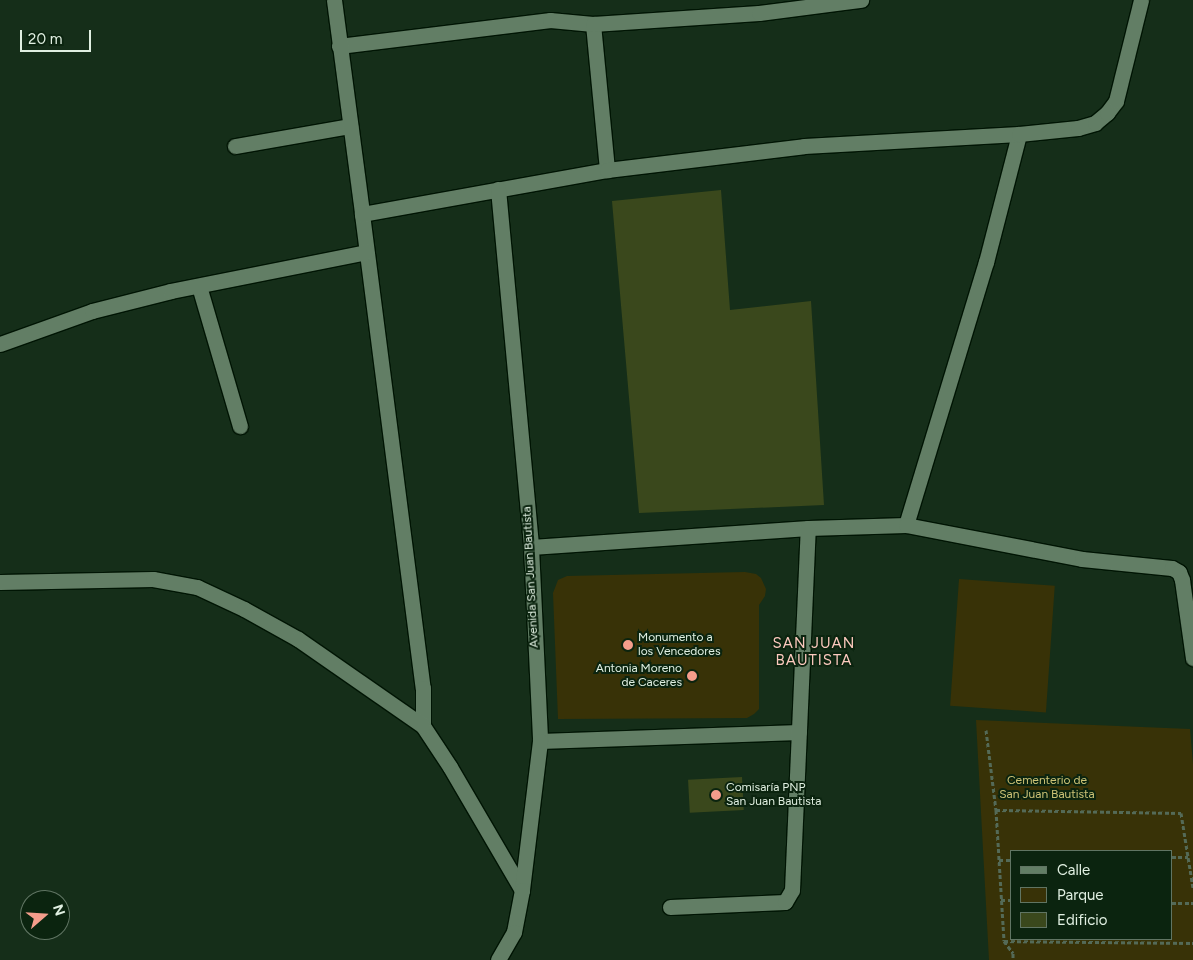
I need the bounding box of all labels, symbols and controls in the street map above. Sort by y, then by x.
scale bar [22,20,94,52]
text: 20 m [28,30,62,48]
street label: Avenida San Juan Bautista [520,506,542,648]
place label: Monumento a los Vencedores [638,631,720,659]
district label: SAN JUAN BAUTISTA [772,634,856,669]
marker: Monumento a los Vencedores [622,639,634,651]
place label: Antonia Moreno de Caceres [596,662,682,690]
marker: Antonia Moreno de Caceres [686,670,698,682]
park label: Cementerio de San Juan Bautista [999,774,1095,802]
place label: Comisaría PNP San Juan Bautista [726,781,821,809]
marker: Comisaría PNP San Juan Bautista [710,789,722,801]
legend [1010,850,1173,940]
text: Calle [1057,861,1090,879]
text: Parque [1057,886,1104,904]
north arrow [20,890,70,940]
text: N [49,902,69,918]
text: Edificio [1057,911,1107,929]

